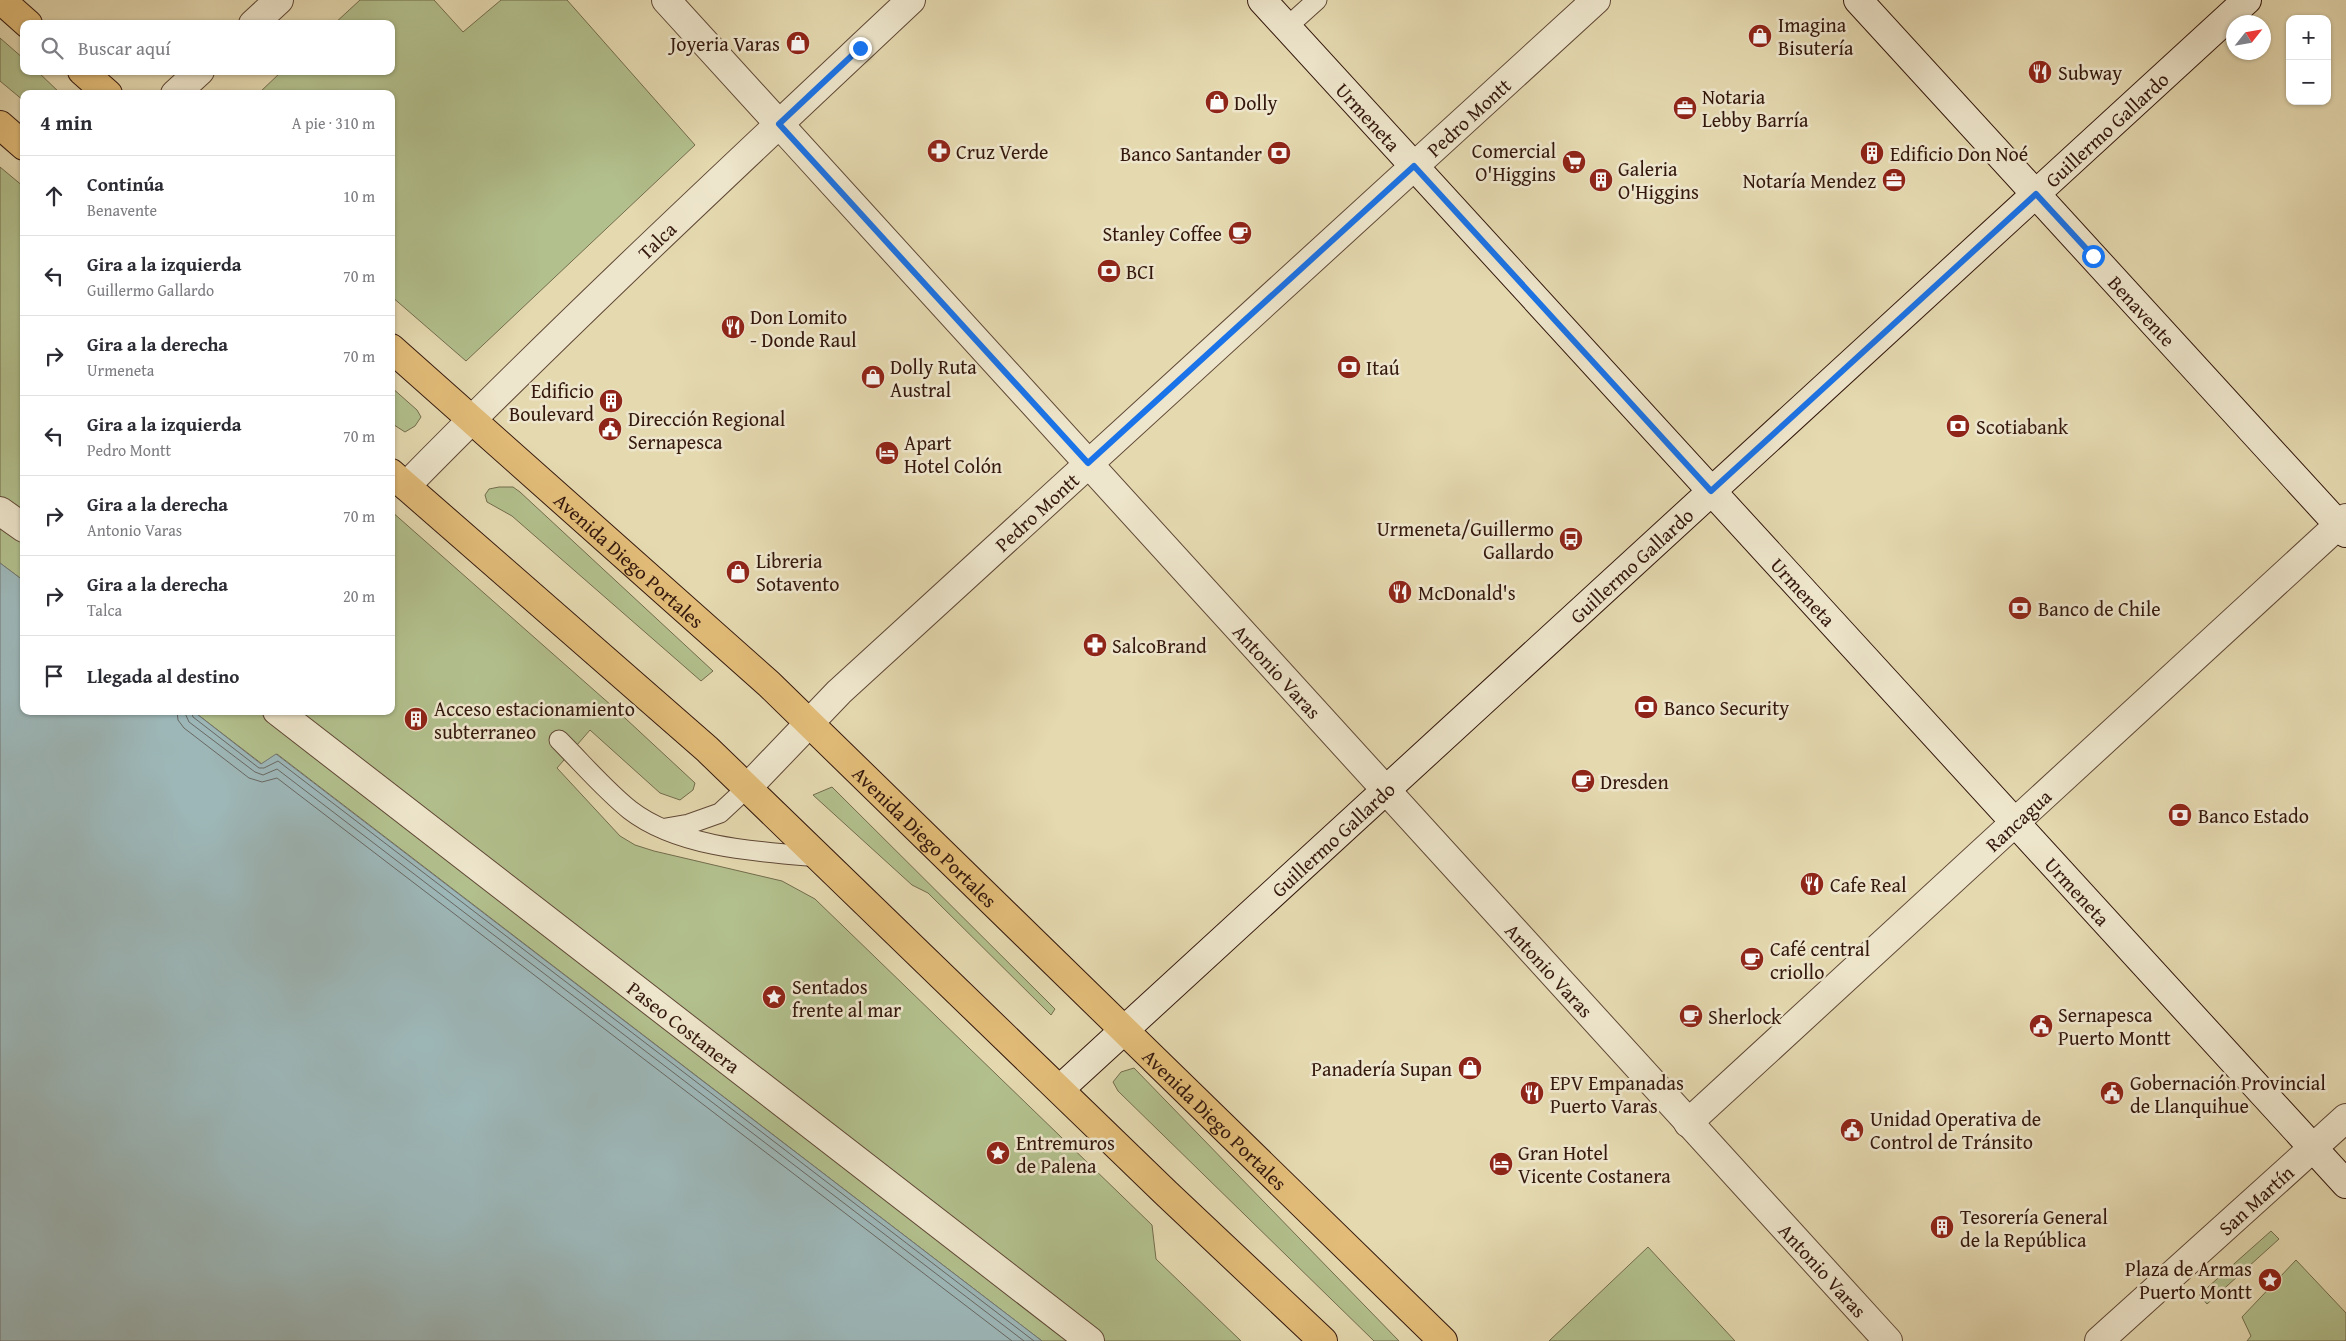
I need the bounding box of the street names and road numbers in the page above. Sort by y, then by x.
street label: Guillermo Gallardo [2038,65,2175,193]
street label: Pedro Montt [1419,71,1517,163]
street label: Urmeneta [1330,76,1408,158]
street label: Talca [631,214,683,266]
street label: Benavente [2102,268,2183,353]
street label: Pedro Montt [988,465,1085,558]
street label: Avenida Diego Portales [548,485,711,635]
street label: Guillermo Gallardo [1563,501,1699,630]
street label: Urmeneta [1764,551,1843,633]
street label: Antonio Varas [1227,617,1328,725]
street label: Avenida Diego Portales [846,759,1004,914]
street label: Guillermo Gallardo [1264,774,1401,903]
street label: Rancagua [1978,781,2058,858]
street label: Urmeneta [2039,850,2117,932]
street label: Antonio Varas [1499,916,1601,1024]
street label: Paseo Costanera [621,973,747,1080]
street label: Avenida Diego Portales [1136,1042,1294,1196]
street label: San Martín [2211,1158,2300,1241]
street label: Antonio Varas [1772,1216,1874,1324]

